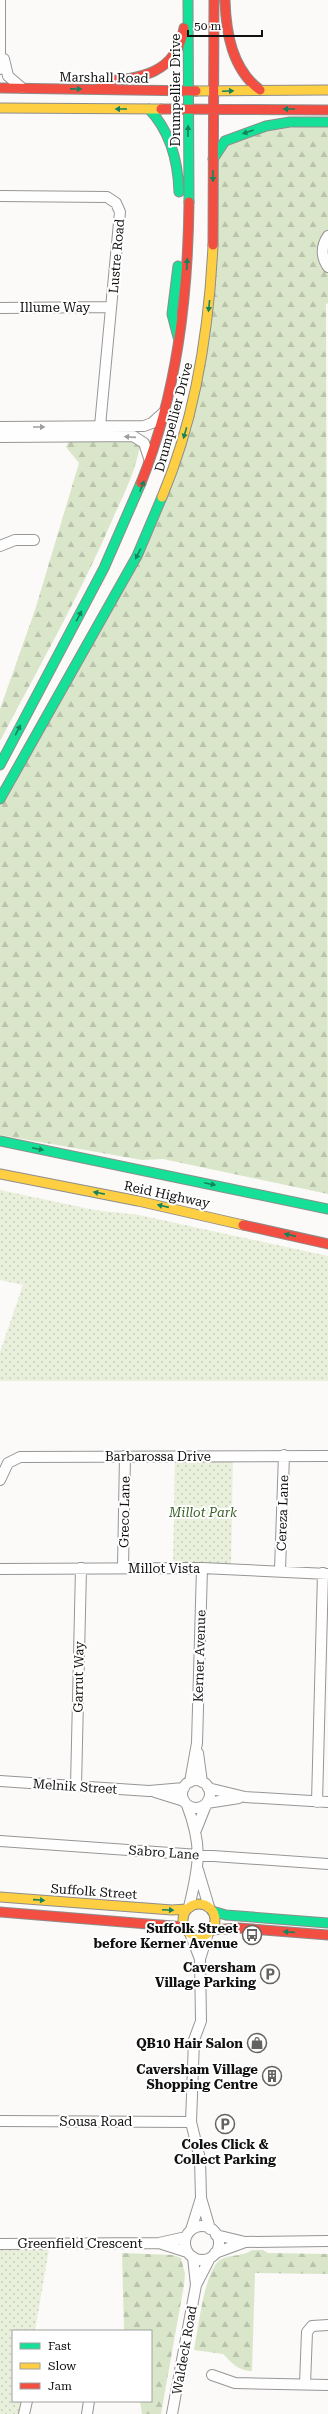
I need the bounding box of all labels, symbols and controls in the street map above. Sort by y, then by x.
scale bar [188,12,262,38]
text: 50 m [194,19,221,33]
street label: Drumpellier Drive [168,34,183,146]
street label: Marshall Road [59,69,150,86]
one-way arrow [70,86,83,92]
one-way arrow [222,87,234,94]
one-way arrow [115,105,127,112]
one-way arrow [283,106,295,113]
one-way arrow [185,124,191,137]
one-way arrow [242,129,254,135]
one-way arrow [210,170,216,183]
street label: Lustre Road [106,217,127,294]
one-way arrow [184,258,191,270]
street label: Illume Way [20,300,90,315]
one-way arrow [206,300,213,312]
street label: Drumpellier Drive [152,361,195,474]
one-way arrow [33,424,46,430]
one-way arrow [182,428,188,440]
one-way arrow [124,433,136,440]
one-way arrow [139,480,145,492]
one-way arrow [135,549,141,560]
one-way arrow [76,610,82,621]
one-way arrow [15,725,22,736]
one-way arrow [32,1146,44,1152]
street label: Reid Highway [123,1178,211,1211]
one-way arrow [204,1182,216,1188]
one-way arrow [93,1190,105,1196]
one-way arrow [157,1203,169,1209]
one-way arrow [284,1232,296,1238]
street label: Barbarossa Drive [105,1449,211,1464]
street label: Cereza Lane [274,1475,291,1551]
street label: Greco Lane [116,1476,133,1548]
park label: Millot Park [168,1505,238,1520]
street label: Millot Vista [128,1561,200,1576]
street label: Kerner Avenue [190,1610,209,1702]
street label: Garrut Way [70,1641,87,1713]
street label: Melnik Street [32,1776,118,1797]
street label: Sabro Lane [128,1843,200,1862]
street label: Suffolk Street [50,1881,138,1902]
one-way arrow [33,1897,45,1904]
one-way arrow [162,1907,175,1913]
place label: Suffolk Street before Kerner Avenue [93,1921,239,1951]
bus stop icon: Suffolk Street before Kerner Avenue [241,1924,263,1946]
one-way arrow [283,1928,295,1935]
place label: Caversham Village Parking [155,1960,256,1990]
parking icon: Caversham Village Parking [259,1963,281,1985]
shop icon: QB10 Hair Salon [246,2032,268,2054]
place label: QB10 Hair Salon [136,2036,243,2051]
place label: Caversham Village Shopping Centre [136,2062,258,2092]
building icon: Caversham Village Shopping Centre [261,2065,283,2087]
parking icon: Coles Click & Collect Parking [214,2113,236,2135]
street label: Sousa Road [60,2114,133,2129]
place label: Coles Click & Collect Parking [174,2137,276,2167]
street label: Greenfield Crescent [17,2236,143,2251]
street label: Waldeck Road [169,2304,200,2396]
legend [12,2330,152,2402]
text: Fast [48,2339,72,2353]
text: Slow [48,2359,76,2373]
text: Jam [48,2379,72,2393]

